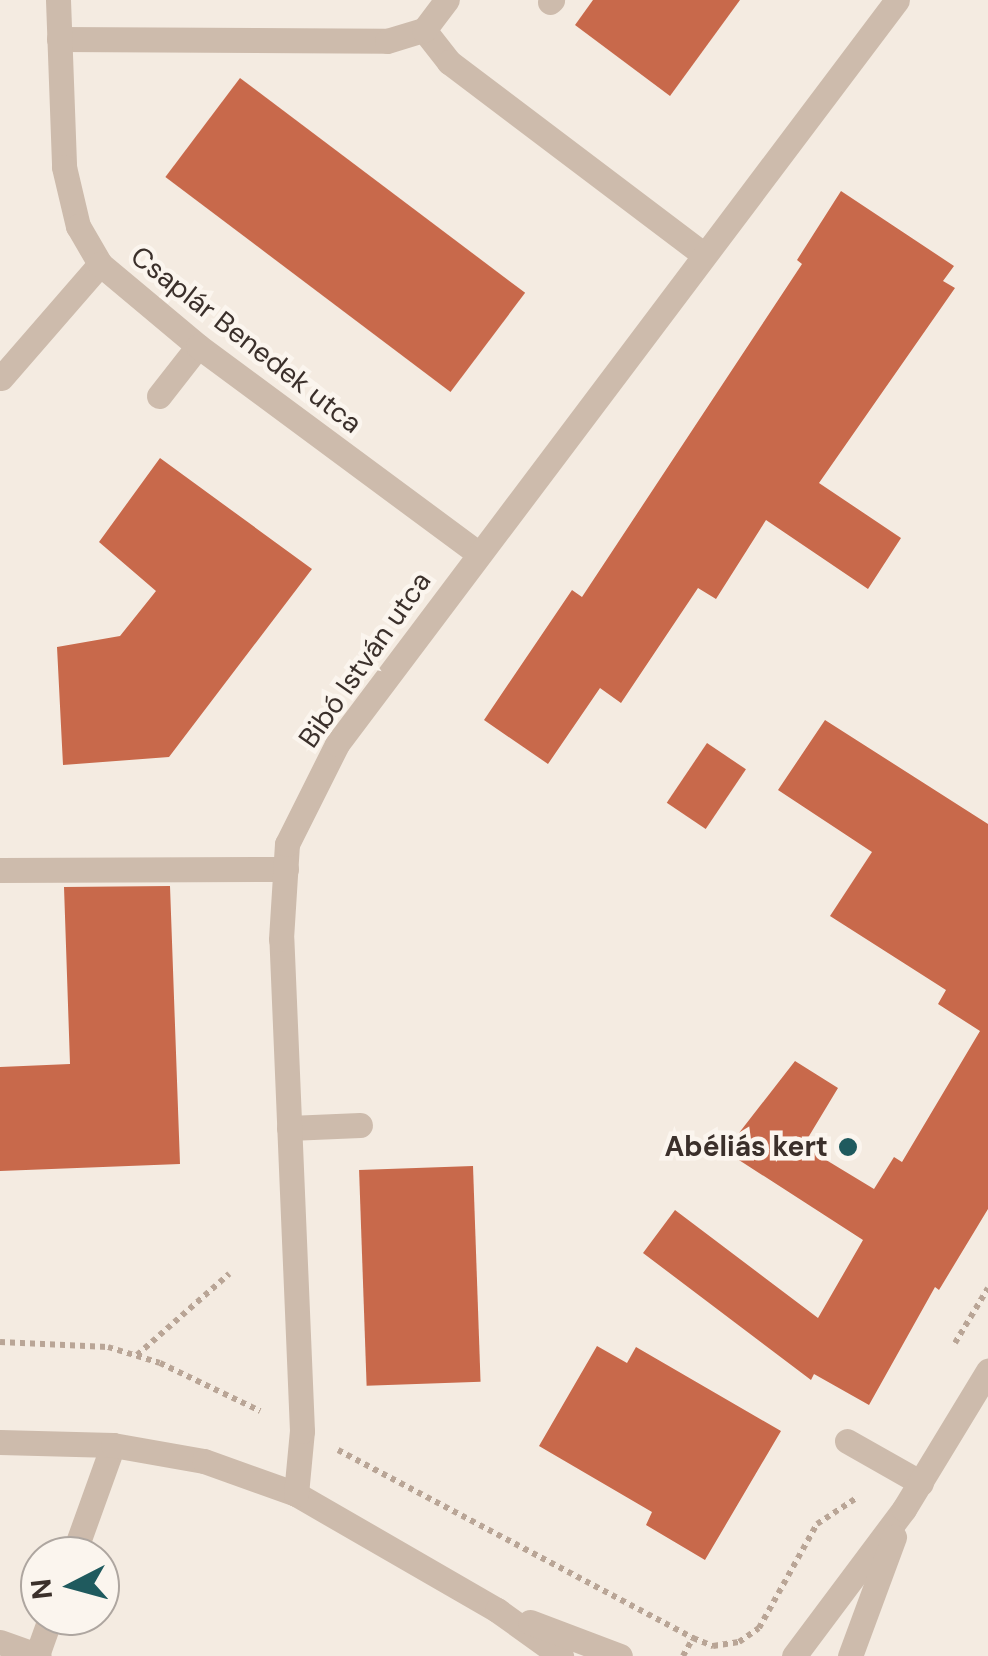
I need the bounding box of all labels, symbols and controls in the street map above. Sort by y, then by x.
street label: Csaplár Benedek utca [124,239,368,441]
street label: Bibó István utca [292,566,438,754]
place label: Abéliás kert [664,1130,828,1164]
marker: Abéliás kert [837,1136,859,1158]
north arrow [20,1536,120,1636]
text: N [22,1577,61,1601]

